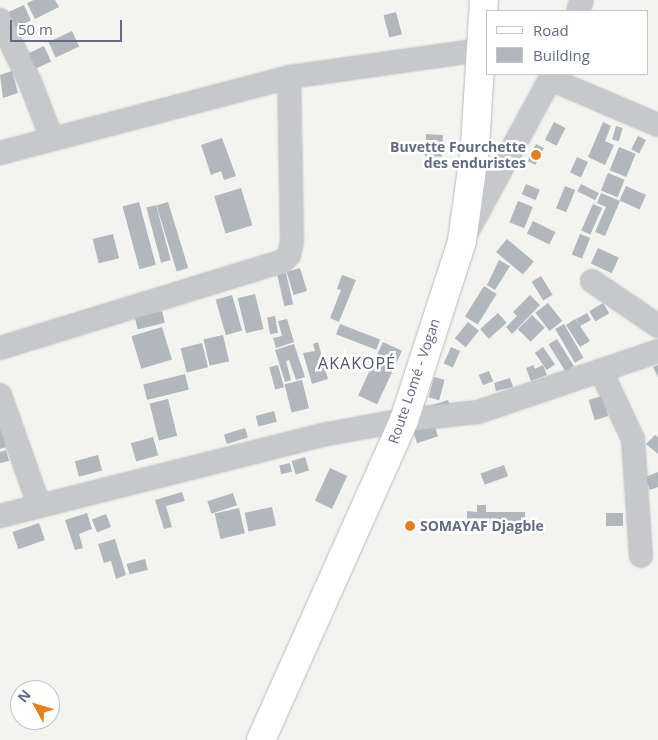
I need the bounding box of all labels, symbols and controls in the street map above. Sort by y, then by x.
scale bar [12,10,125,42]
legend [486,10,648,75]
text: 50 m [18,19,53,39]
text: Road [533,20,569,40]
text: Building [533,45,590,65]
place label: Buvette Fourchette des enduristes [390,139,526,172]
marker: Buvette Fourchette des enduristes [530,149,542,161]
street label: Route Lomé - Vogan [385,316,443,446]
district label: AKAKOPÉ [317,353,397,373]
place label: SOMAYAF Djagble [420,518,544,534]
marker: SOMAYAF Djagble [404,520,416,532]
north arrow [10,680,60,730]
text: N [13,685,35,706]

